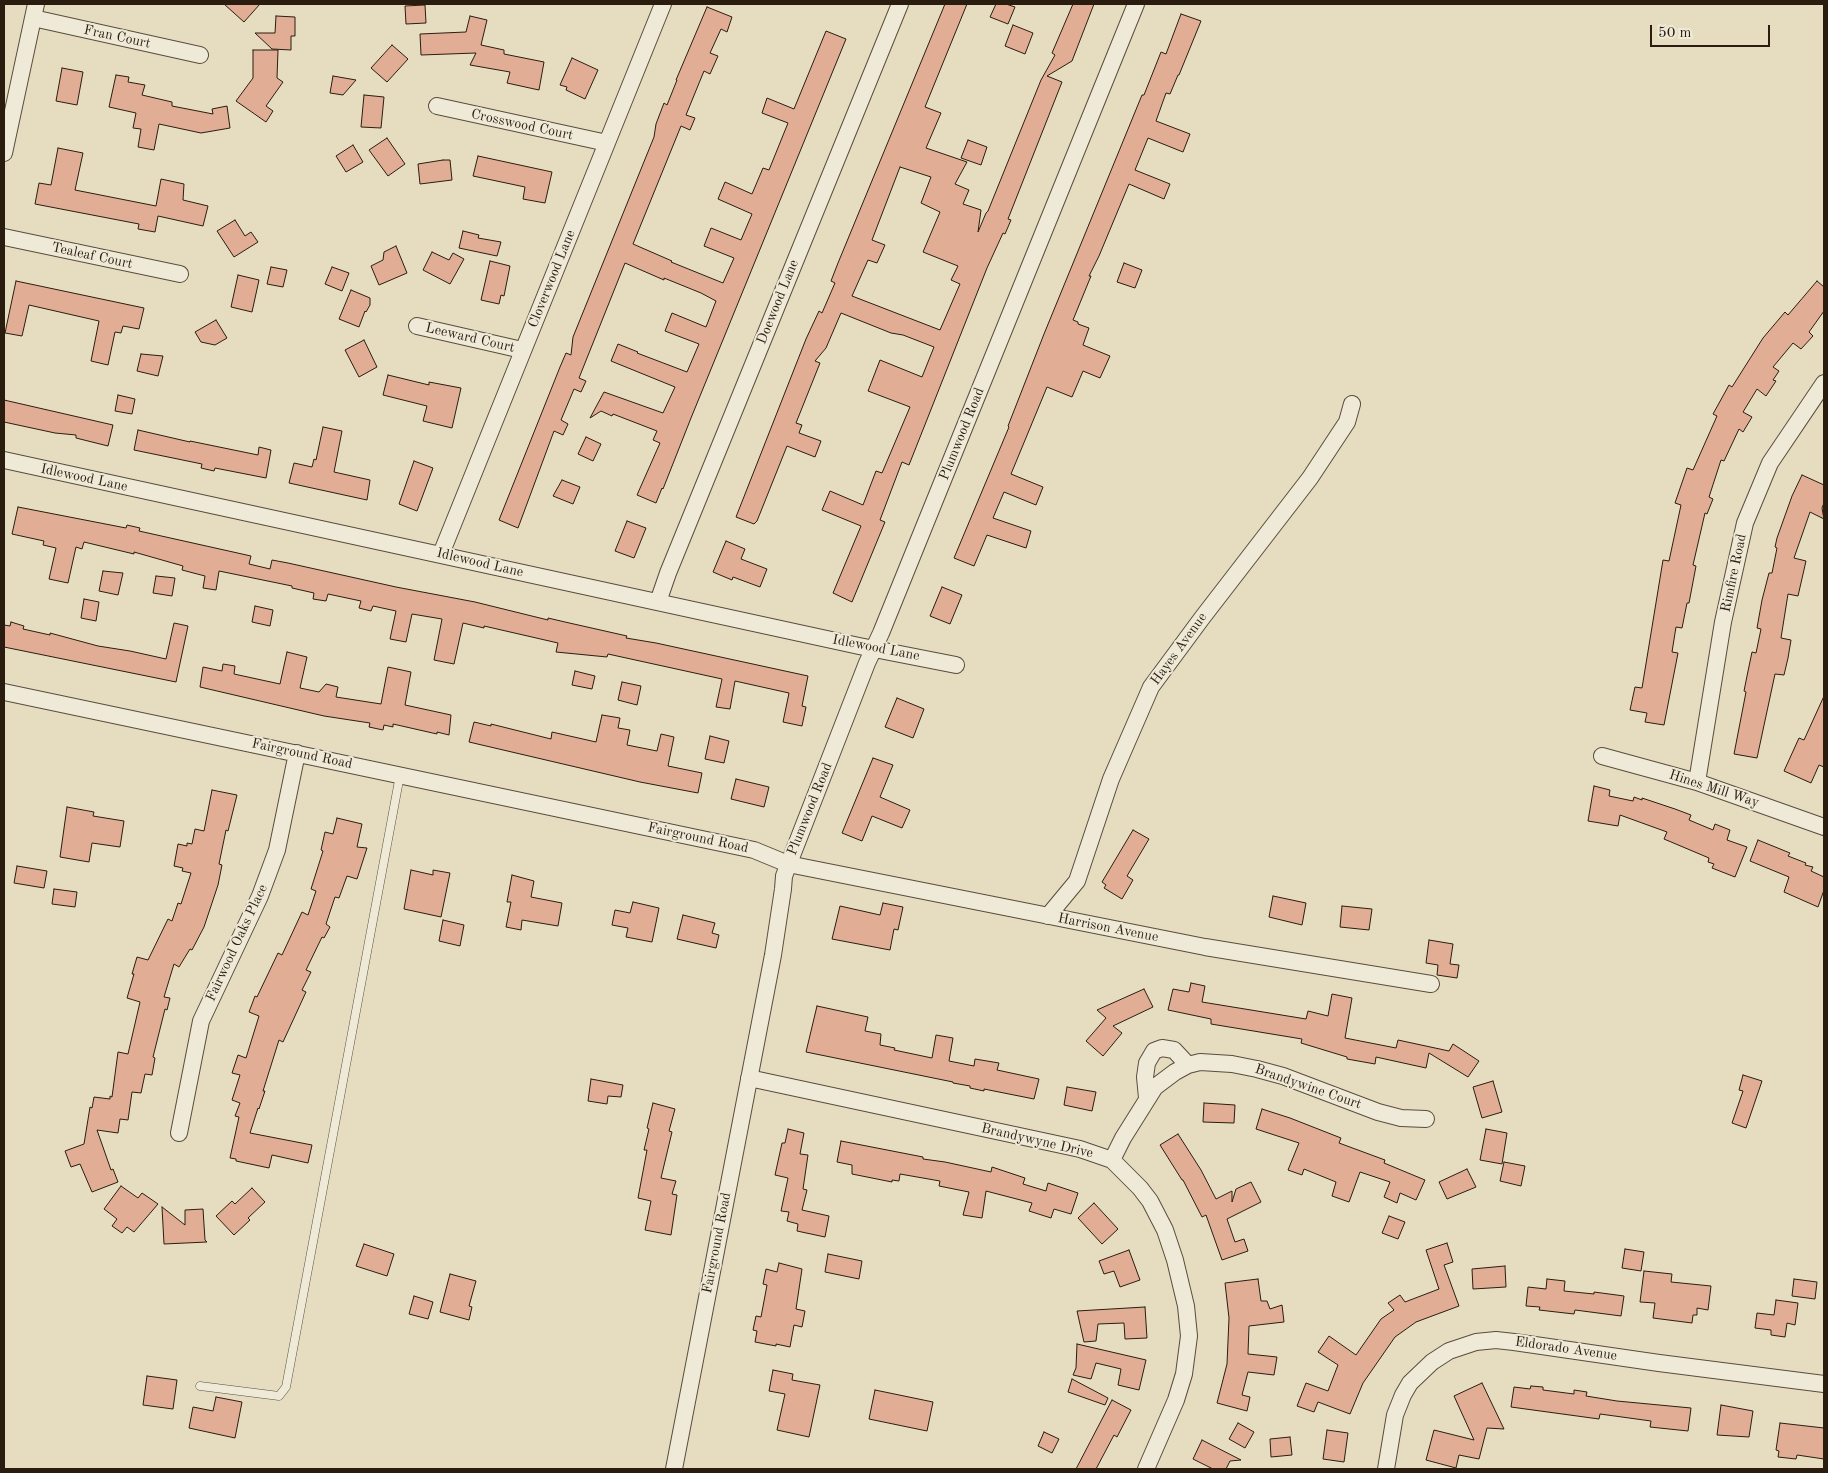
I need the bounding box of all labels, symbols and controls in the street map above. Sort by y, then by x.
scale bar [1653,15,1773,47]
street label: Fran Court [82,22,152,52]
text: 50 m [1658,26,1692,41]
street label: Crosswood Court [469,106,575,144]
street label: Cloverwood Lane [525,228,579,330]
street label: Tealeaf Court [50,239,134,273]
street label: Doewood Lane [753,257,803,347]
street label: Leeward Court [424,320,516,356]
street label: Plumwood Road [936,385,988,483]
street label: Idlewood Lane [39,461,129,495]
street label: Rimfire Road [1718,532,1750,614]
street label: Idlewood Lane [435,545,525,581]
street label: Hayes Avenue [1147,610,1211,688]
street label: Idlewood Lane [831,631,921,665]
street label: Fairground Road [250,735,354,773]
street label: Plumwood Road [784,760,836,858]
street label: Hines Mill Way [1667,767,1761,811]
street label: Fairground Road [646,819,750,857]
street label: Fairwood Oaks Place [203,882,271,1004]
street label: Harrison Avenue [1056,910,1160,946]
street label: Brandywine Court [1253,1061,1363,1113]
street label: Brandywyne Drive [979,1120,1095,1162]
street label: Fairground Road [699,1191,735,1295]
street label: Eldorado Avenue [1514,1334,1618,1364]

